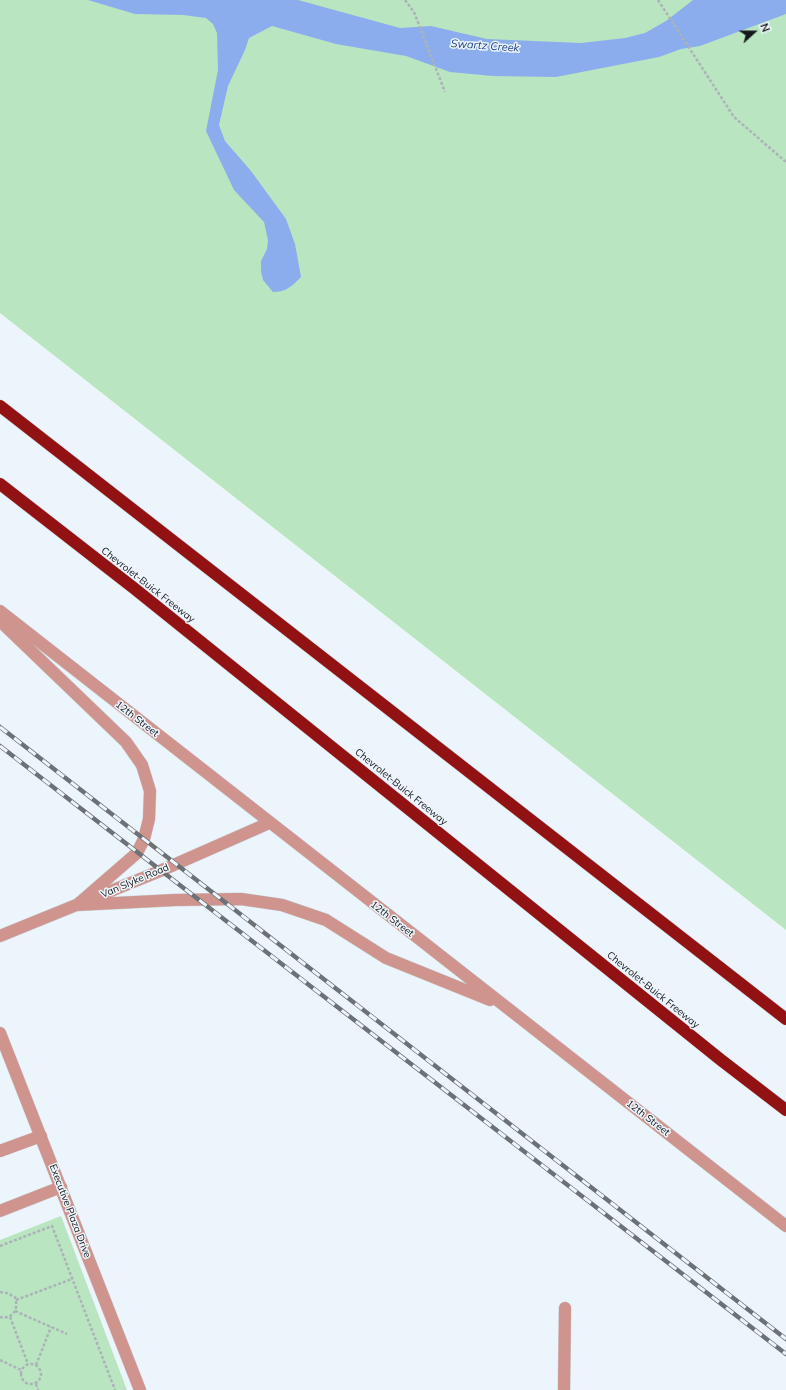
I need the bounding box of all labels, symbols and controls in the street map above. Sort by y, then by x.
north arrow [734,12,774,52]
text: N [757,21,773,34]
water label: Swartz Creek [450,37,520,55]
street label: Chevrolet-Buick Freeway [99,545,197,625]
street label: 12th Street [113,698,161,740]
street label: Chevrolet-Buick Freeway [352,746,450,828]
street label: Van Slyke Road [99,861,171,901]
street label: 12th Street [368,898,416,940]
street label: Chevrolet-Buick Freeway [604,949,702,1031]
street label: 12th Street [624,1097,672,1139]
street label: Executive Plaza Drive [47,1163,93,1259]

